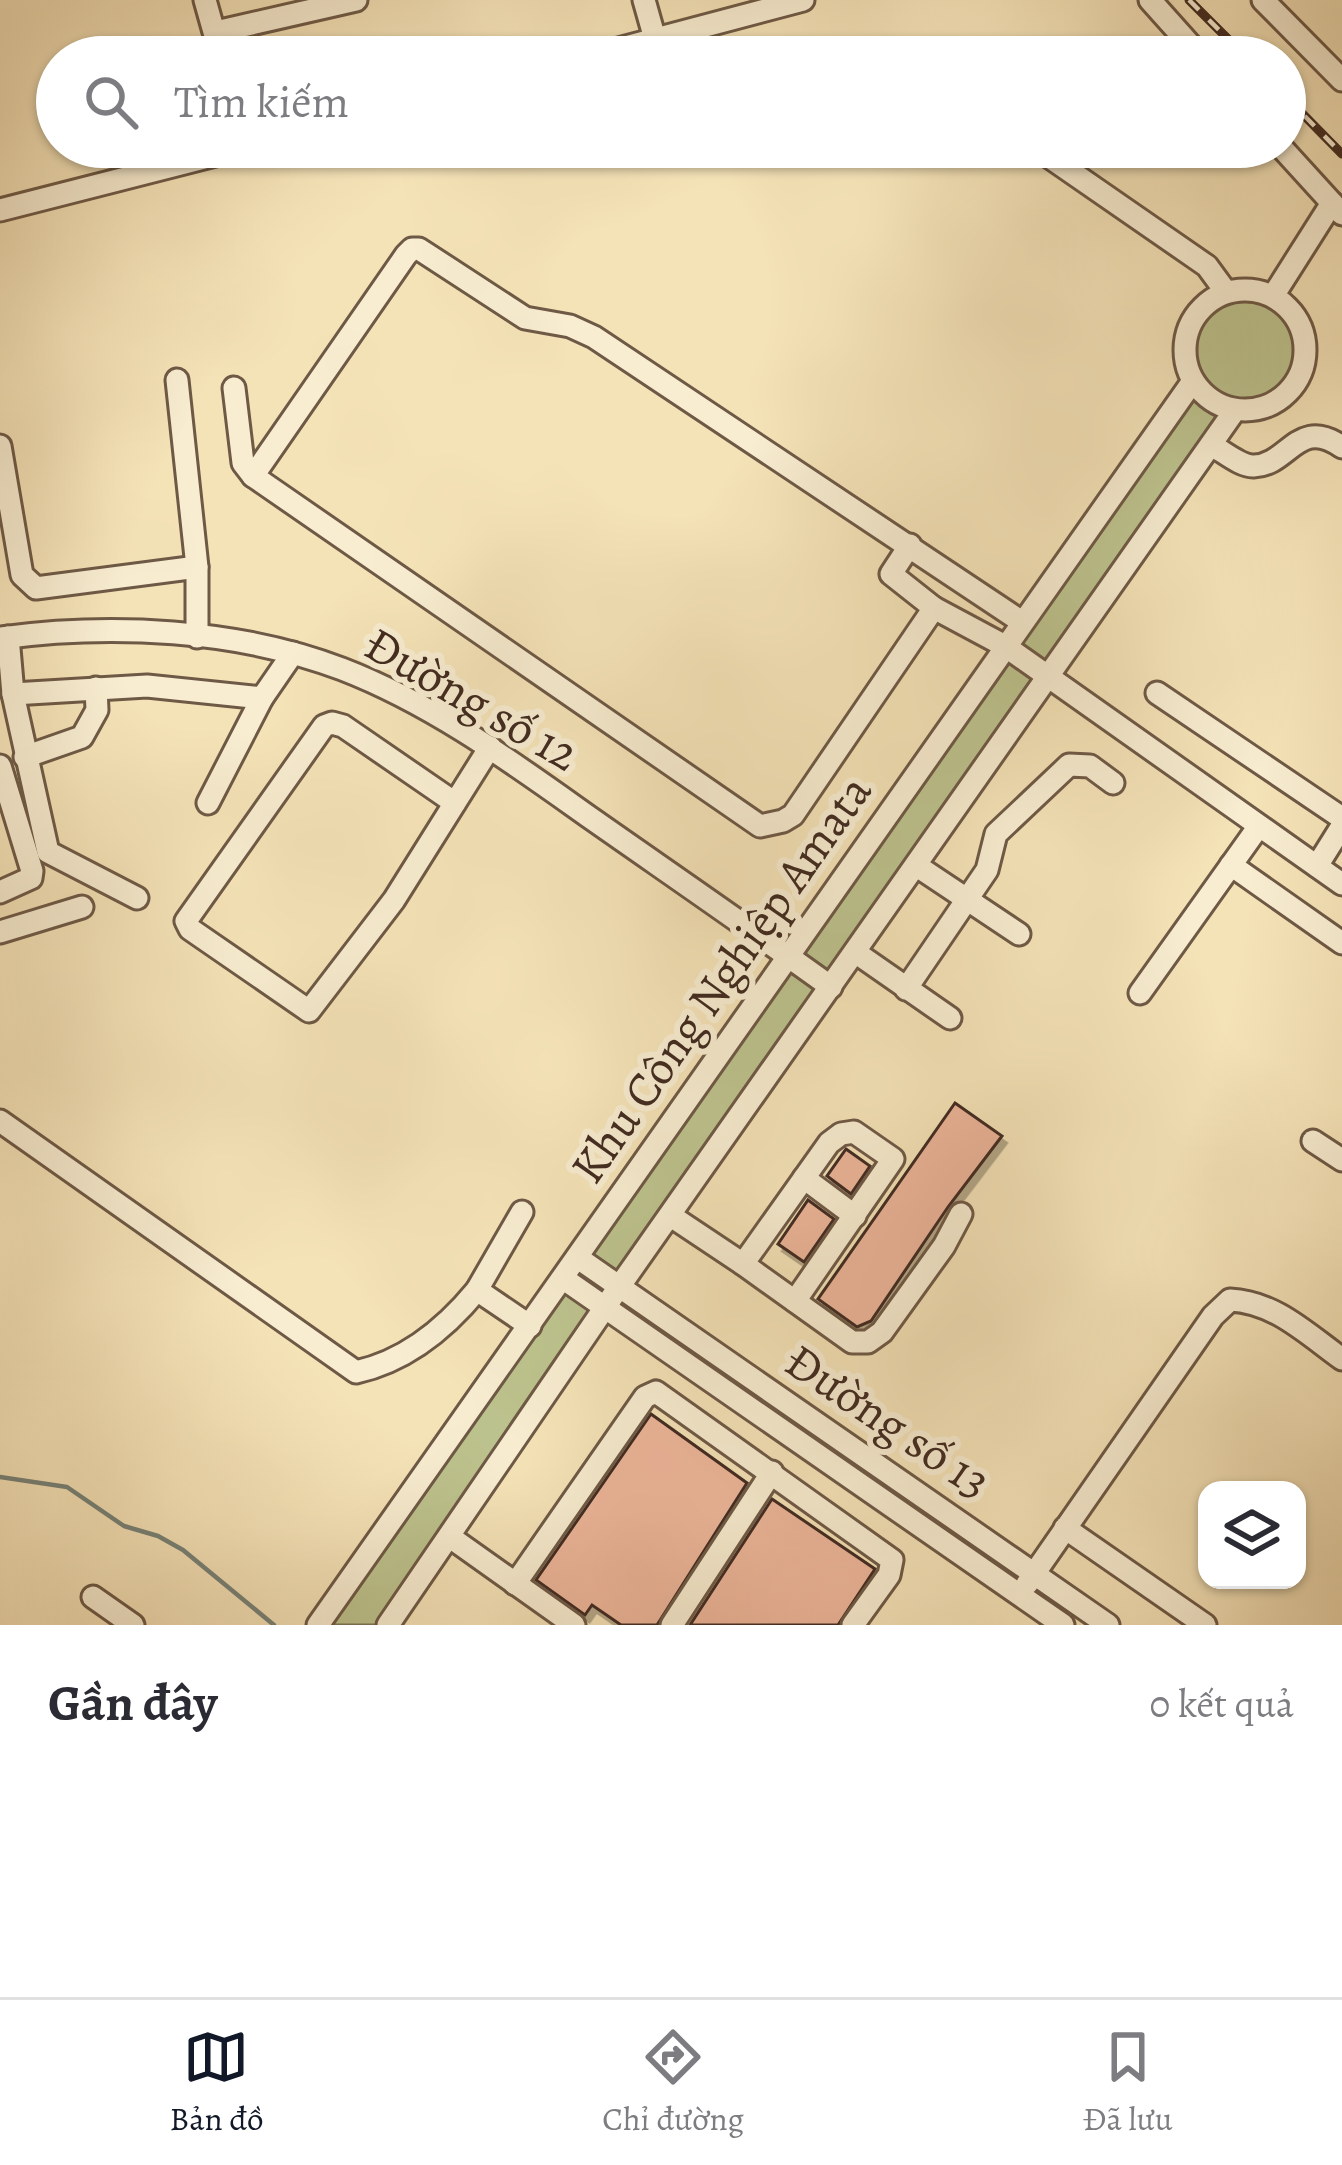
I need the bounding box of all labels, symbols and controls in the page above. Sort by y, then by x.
search box [36,36,1306,168]
icon: search [78,69,144,135]
text: Tìm kiếm [174,71,349,133]
street label: Đường số 12 [353,611,591,787]
street label: Khu Công Nghiệp Amata [555,761,887,1196]
street label: Đường số 13 [772,1328,1004,1514]
map controls [1198,1481,1306,1589]
button: layers [1198,1481,1306,1589]
text: Gần đây [48,1668,218,1738]
text: 0 kết quả [1149,1677,1294,1730]
tab: Bản đồ [169,2024,263,2141]
tab: Chỉ đường [602,2024,744,2141]
tab: Đã lưu [1083,2024,1173,2141]

